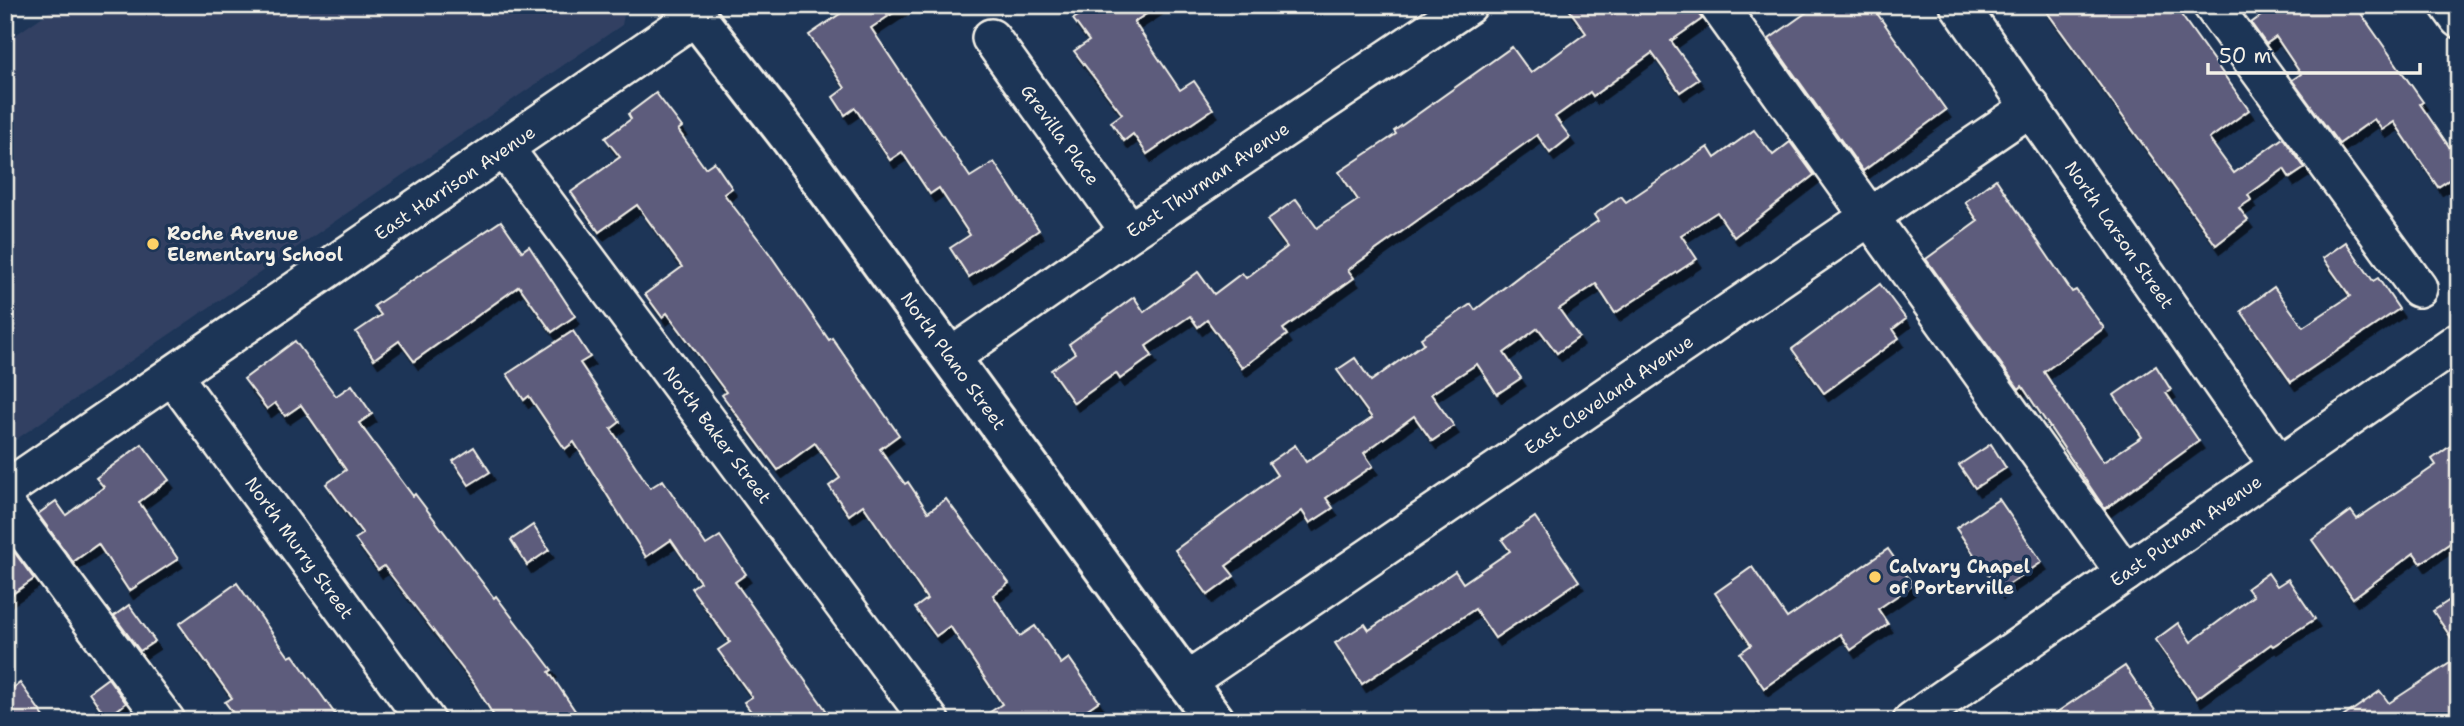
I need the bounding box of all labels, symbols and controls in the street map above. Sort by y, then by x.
scale bar [2208,32,2420,76]
text: 50 m [2219,42,2272,70]
street label: Grevilla Place [1015,80,1105,190]
street label: East Thurman Avenue [1122,117,1294,243]
street label: East Harrison Avenue [370,120,540,246]
street label: North Larson Street [2059,156,2179,314]
place label: Roche Avenue Elementary School [167,222,343,267]
marker: Roche Avenue Elementary School [145,236,161,252]
street label: North Plano Street [895,287,1011,435]
street label: East Cleveland Avenue [1520,329,1698,461]
street label: North Baker Street [658,362,777,509]
street label: East Putnam Avenue [2105,470,2267,592]
street label: North Murry Street [239,472,359,624]
place label: Calvary Chapel of Porterville [1889,555,2030,600]
marker: Calvary Chapel of Porterville [1867,569,1883,585]

